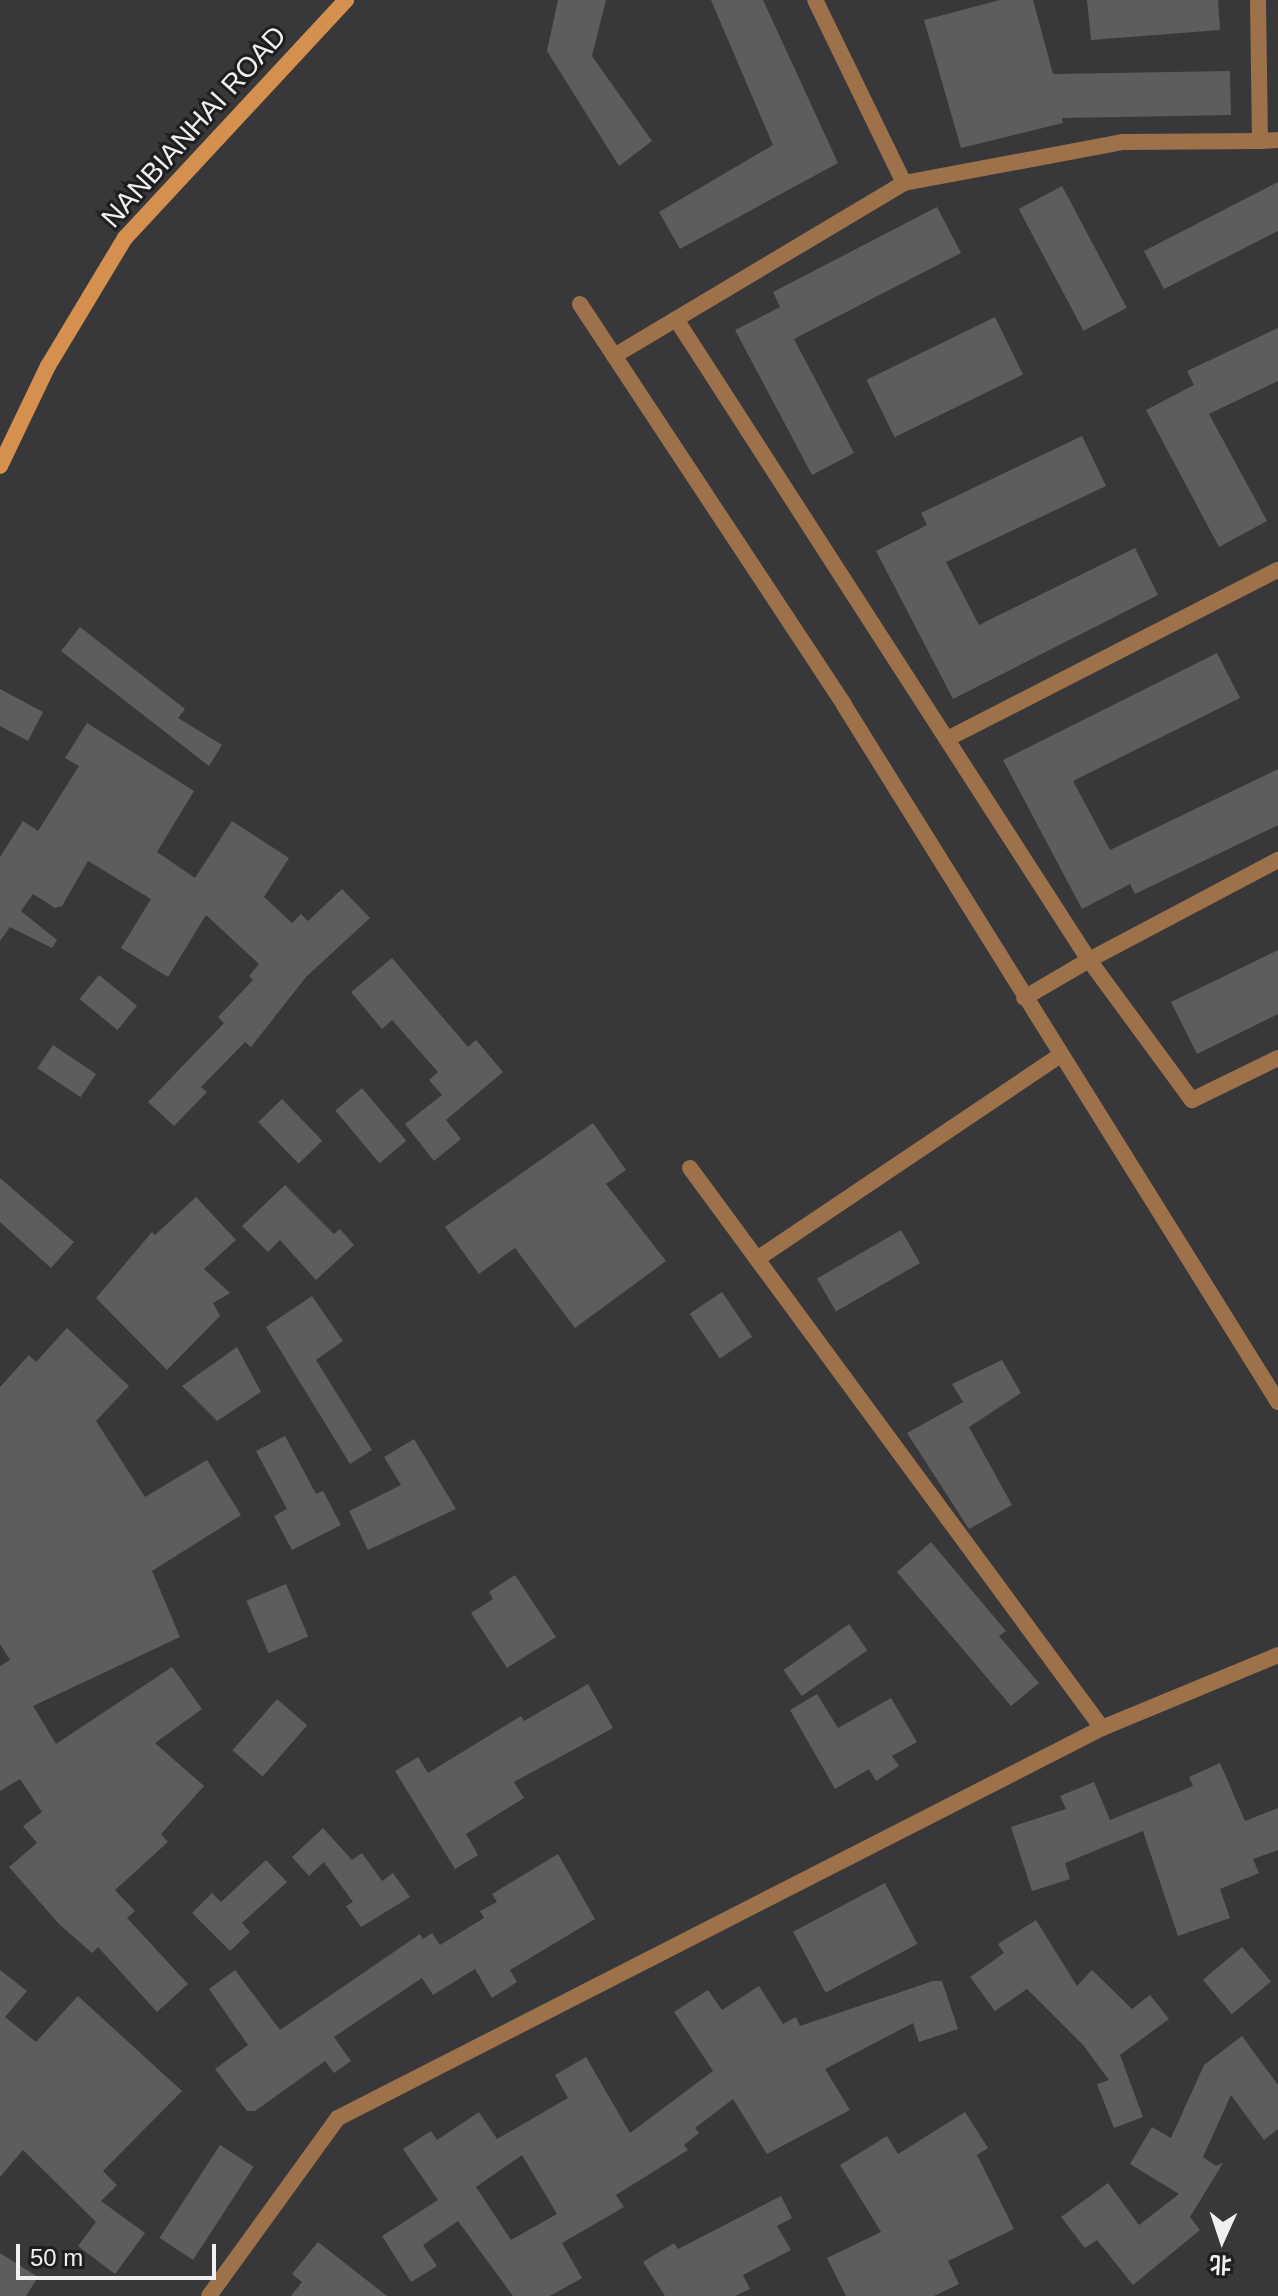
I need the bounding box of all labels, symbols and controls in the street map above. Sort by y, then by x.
street label: NANBIANHAI ROAD [95,19,293,235]
north arrow [1182,2200,1262,2280]
scale bar [20,2228,220,2278]
text: 50 m [30,2244,83,2271]
text: 北 [1209,2251,1232,2278]

